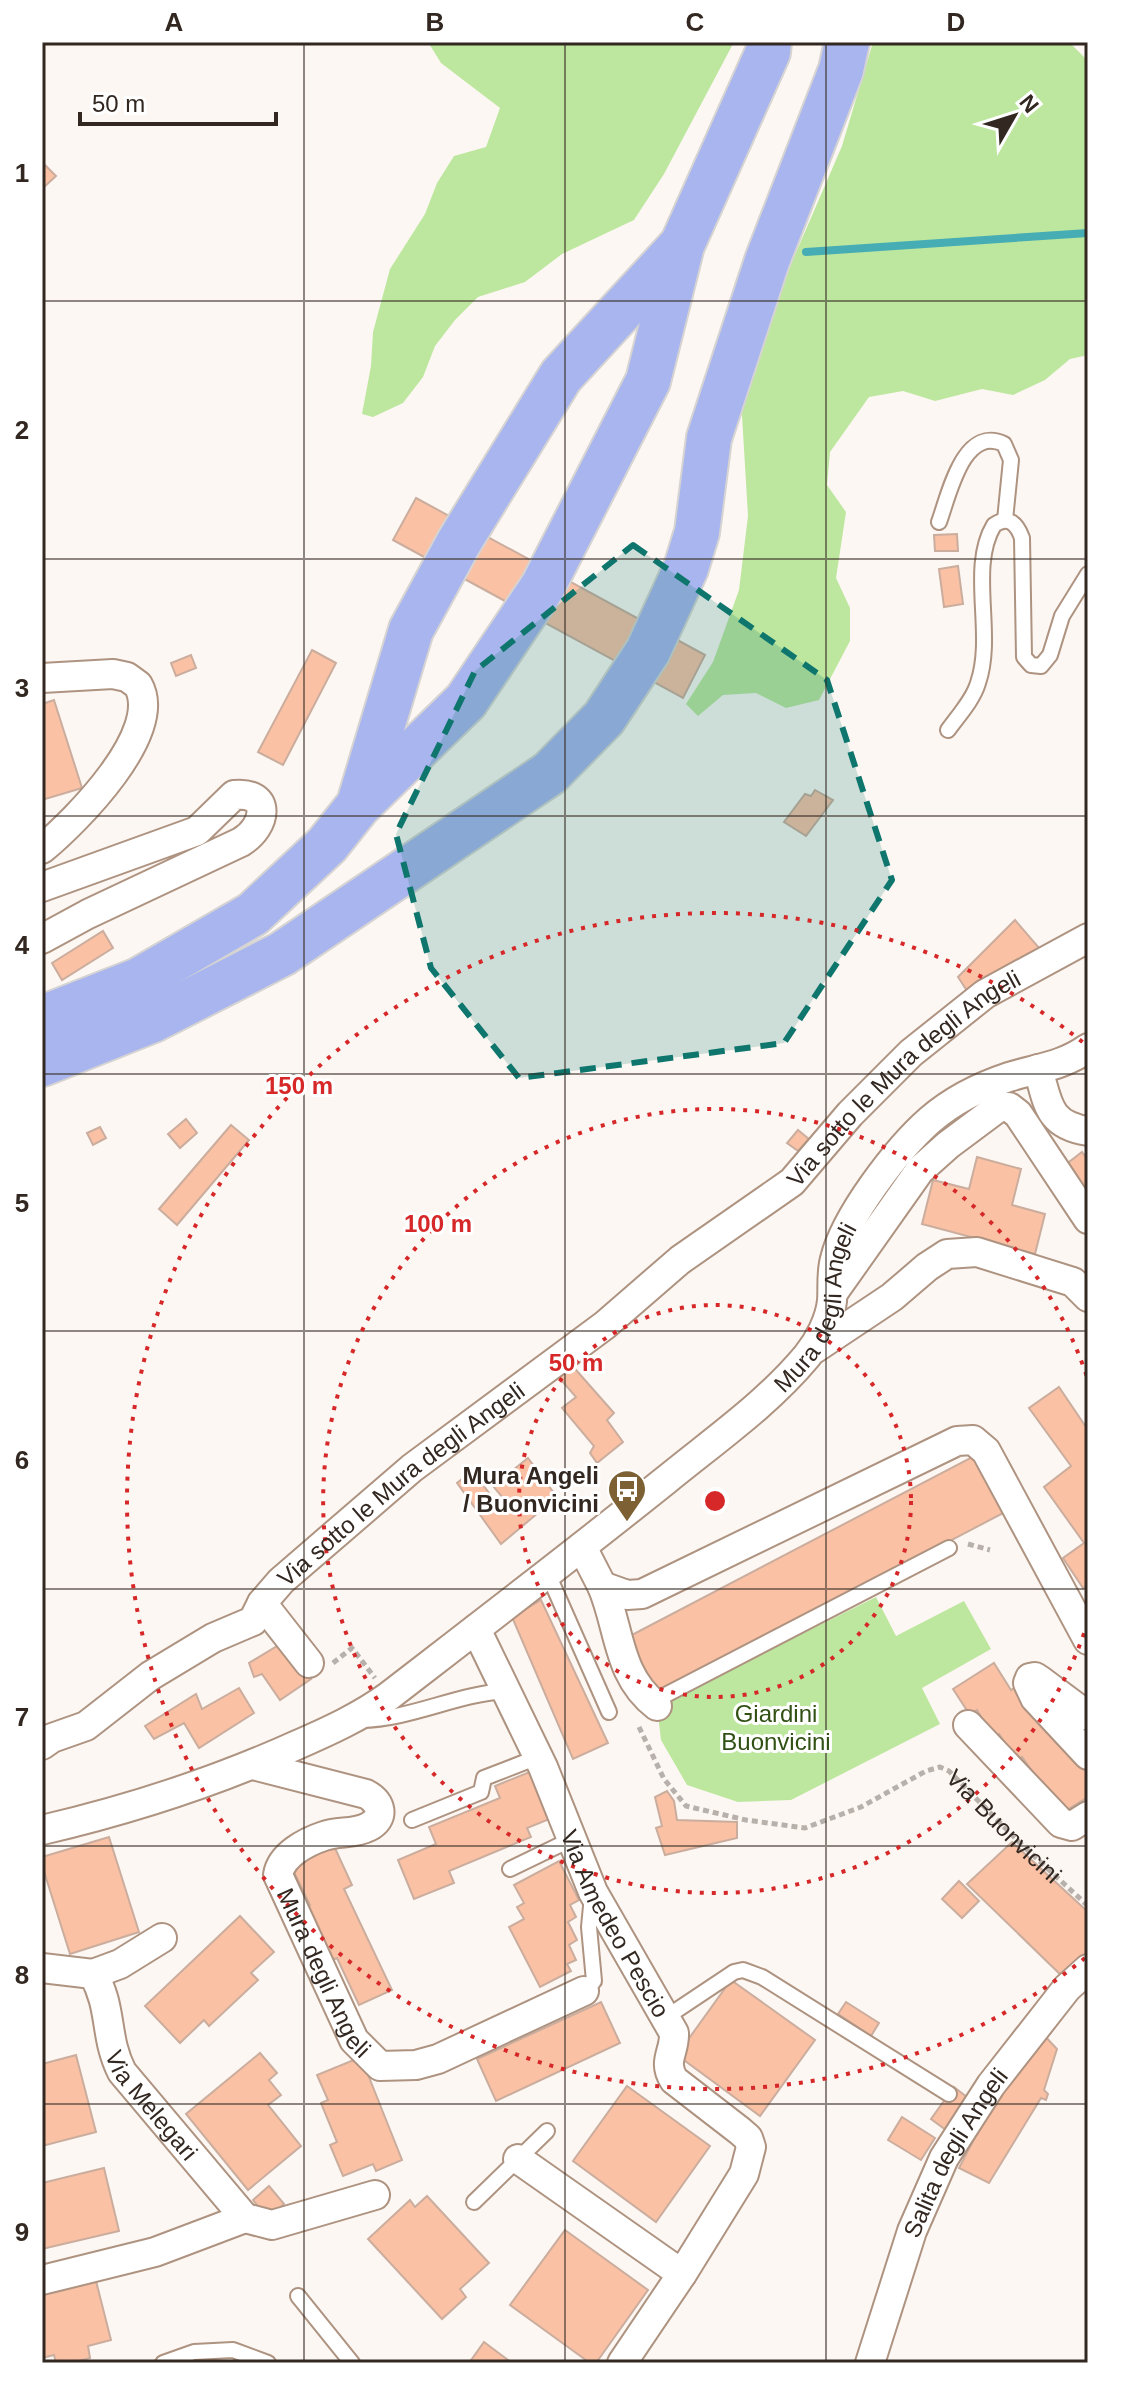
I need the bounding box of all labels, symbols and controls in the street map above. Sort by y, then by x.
text: A [165,7,184,37]
text: B [426,7,444,37]
text: C [686,7,705,37]
text: D [947,7,965,37]
scale bar [80,76,276,126]
north arrow [974,76,1054,156]
text: 50 m [92,90,145,117]
text: N [1014,90,1044,118]
text: 1 [15,158,29,188]
text: 2 [15,415,29,445]
text: 3 [15,673,29,703]
text: 4 [15,930,30,960]
street label: Via sotto le Mura degli Angeli [781,964,1025,1192]
text: 150 m [265,1072,333,1099]
text: 5 [15,1188,29,1218]
text: 100 m [404,1210,472,1237]
street label: Mura degli Angeli [768,1218,861,1397]
text: 50 m [549,1349,603,1376]
street label: Via sotto le Mura degli Angeli [272,1376,529,1591]
text: 6 [15,1445,29,1475]
place label: Mura Angeli / Buonvicini [463,1462,599,1517]
bus stop icon: Mura Angeli / Buonvicini [606,1468,648,1523]
centre of rings [701,1487,729,1515]
park label: Giardini Buonvicini [721,1700,831,1755]
text: 7 [15,1702,29,1732]
street label: Via Buonvicini [941,1763,1067,1888]
street label: Via Amedeo Pescio [556,1826,675,2022]
street label: Mura degli Angeli [272,1884,376,2062]
text: 8 [15,1960,29,1990]
street label: Via Melegari [101,2046,203,2165]
street label: Salita degli Angeli [897,2063,1013,2241]
text: 9 [15,2217,29,2247]

